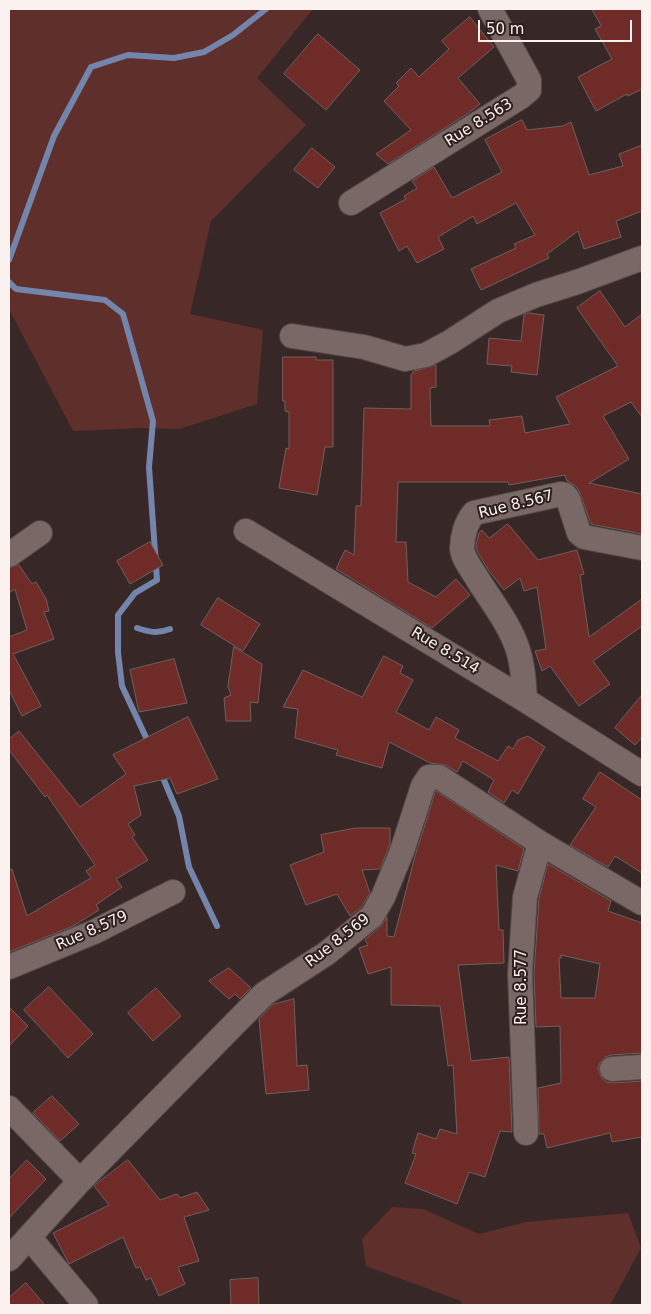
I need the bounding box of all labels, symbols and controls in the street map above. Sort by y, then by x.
scale bar [481,10,635,42]
text: 50 m [486,20,524,38]
street label: Rue 8.563 [442,95,516,151]
street label: Rue 8.567 [477,487,555,523]
street label: Rue 8.514 [408,624,482,678]
street label: Rue 8.579 [54,907,130,955]
street label: Rue 8.569 [302,910,374,972]
street label: Rue 8.577 [513,949,531,1025]

